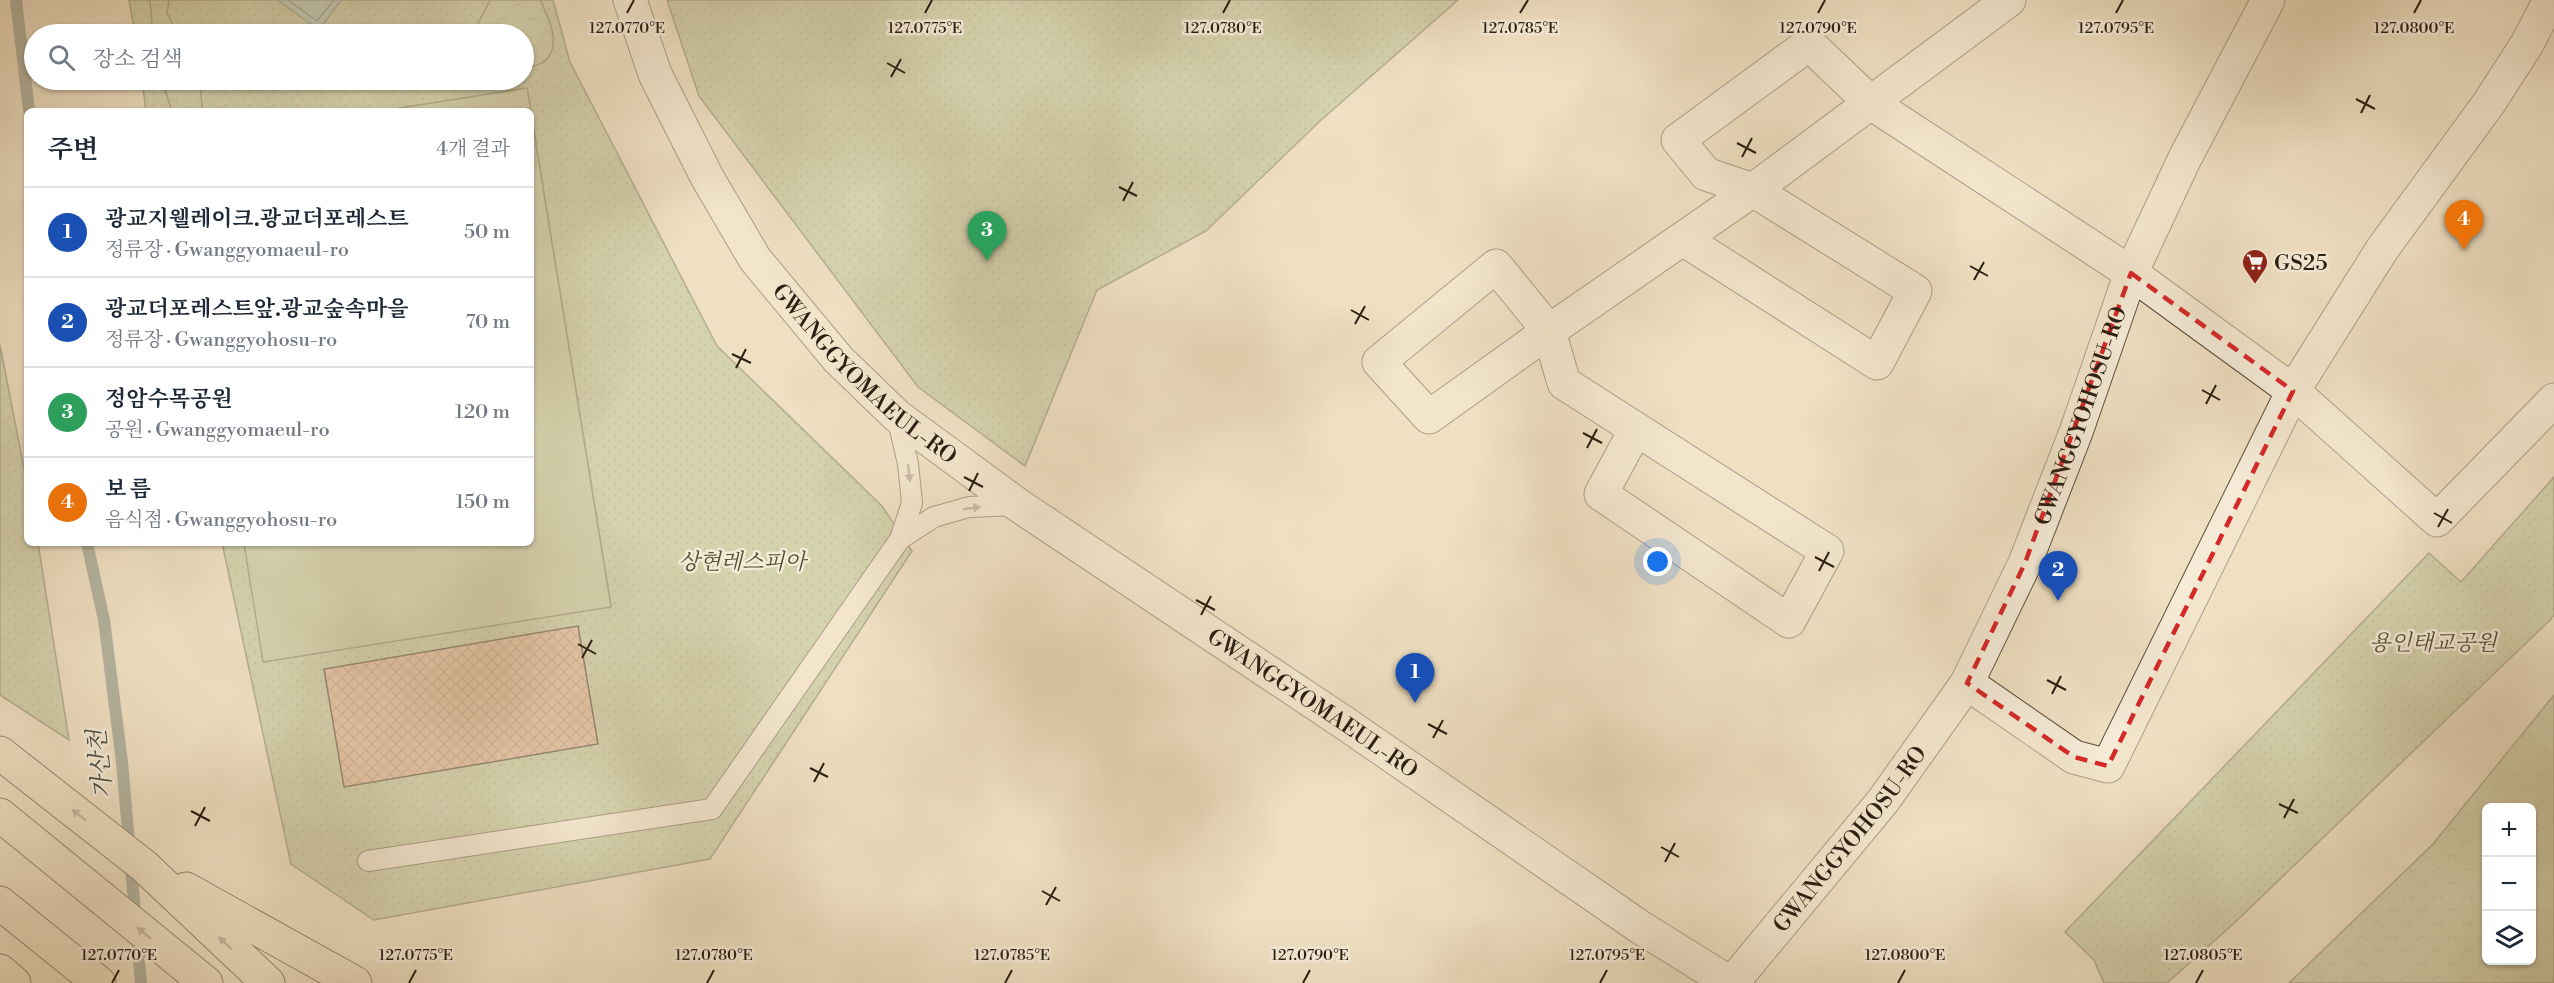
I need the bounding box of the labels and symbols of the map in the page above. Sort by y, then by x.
text: 127.0770°E [589,19,665,38]
text: 127.0775°E [888,19,962,38]
text: 127.0780°E [1184,19,1262,38]
text: 127.0785°E [1482,19,1558,38]
text: 127.0790°E [1779,19,1857,38]
text: 127.0795°E [2078,19,2154,38]
text: 127.0800°E [2374,19,2454,38]
pin: 4 [2444,200,2484,250]
pin: 3 [968,212,1006,261]
supermarket icon: GS25 [2240,247,2270,285]
place label: GS25 [2274,250,2328,277]
street label: GWANGGYOMAEUL-RO [766,279,962,470]
street label: GWANGGYOHOSU-RO [2029,303,2133,529]
one-way arrow [904,464,914,483]
one-way arrow [962,503,981,512]
your location [1643,547,1672,576]
park label: 상현레스피아 [678,549,809,576]
pin: 2 [2038,552,2078,601]
street label: GWANGGYOMAEUL-RO [1202,623,1423,785]
park label: 용인태교공원 [2369,630,2499,657]
pin: 1 [1396,654,1434,703]
water label: 가산천 [82,726,120,800]
street label: GWANGGYOHOSU-RO [1768,741,1933,938]
one-way arrow [71,809,86,821]
one-way arrow [136,926,152,939]
one-way arrow [218,936,233,950]
text: 127.0770°E [81,946,157,965]
text: 127.0775°E [379,946,453,965]
text: 127.0780°E [675,946,753,965]
text: 127.0785°E [974,946,1050,965]
text: 127.0790°E [1271,946,1349,965]
text: 127.0795°E [1569,946,1645,965]
text: 127.0800°E [1865,946,1945,965]
text: 127.0805°E [2164,946,2242,965]

